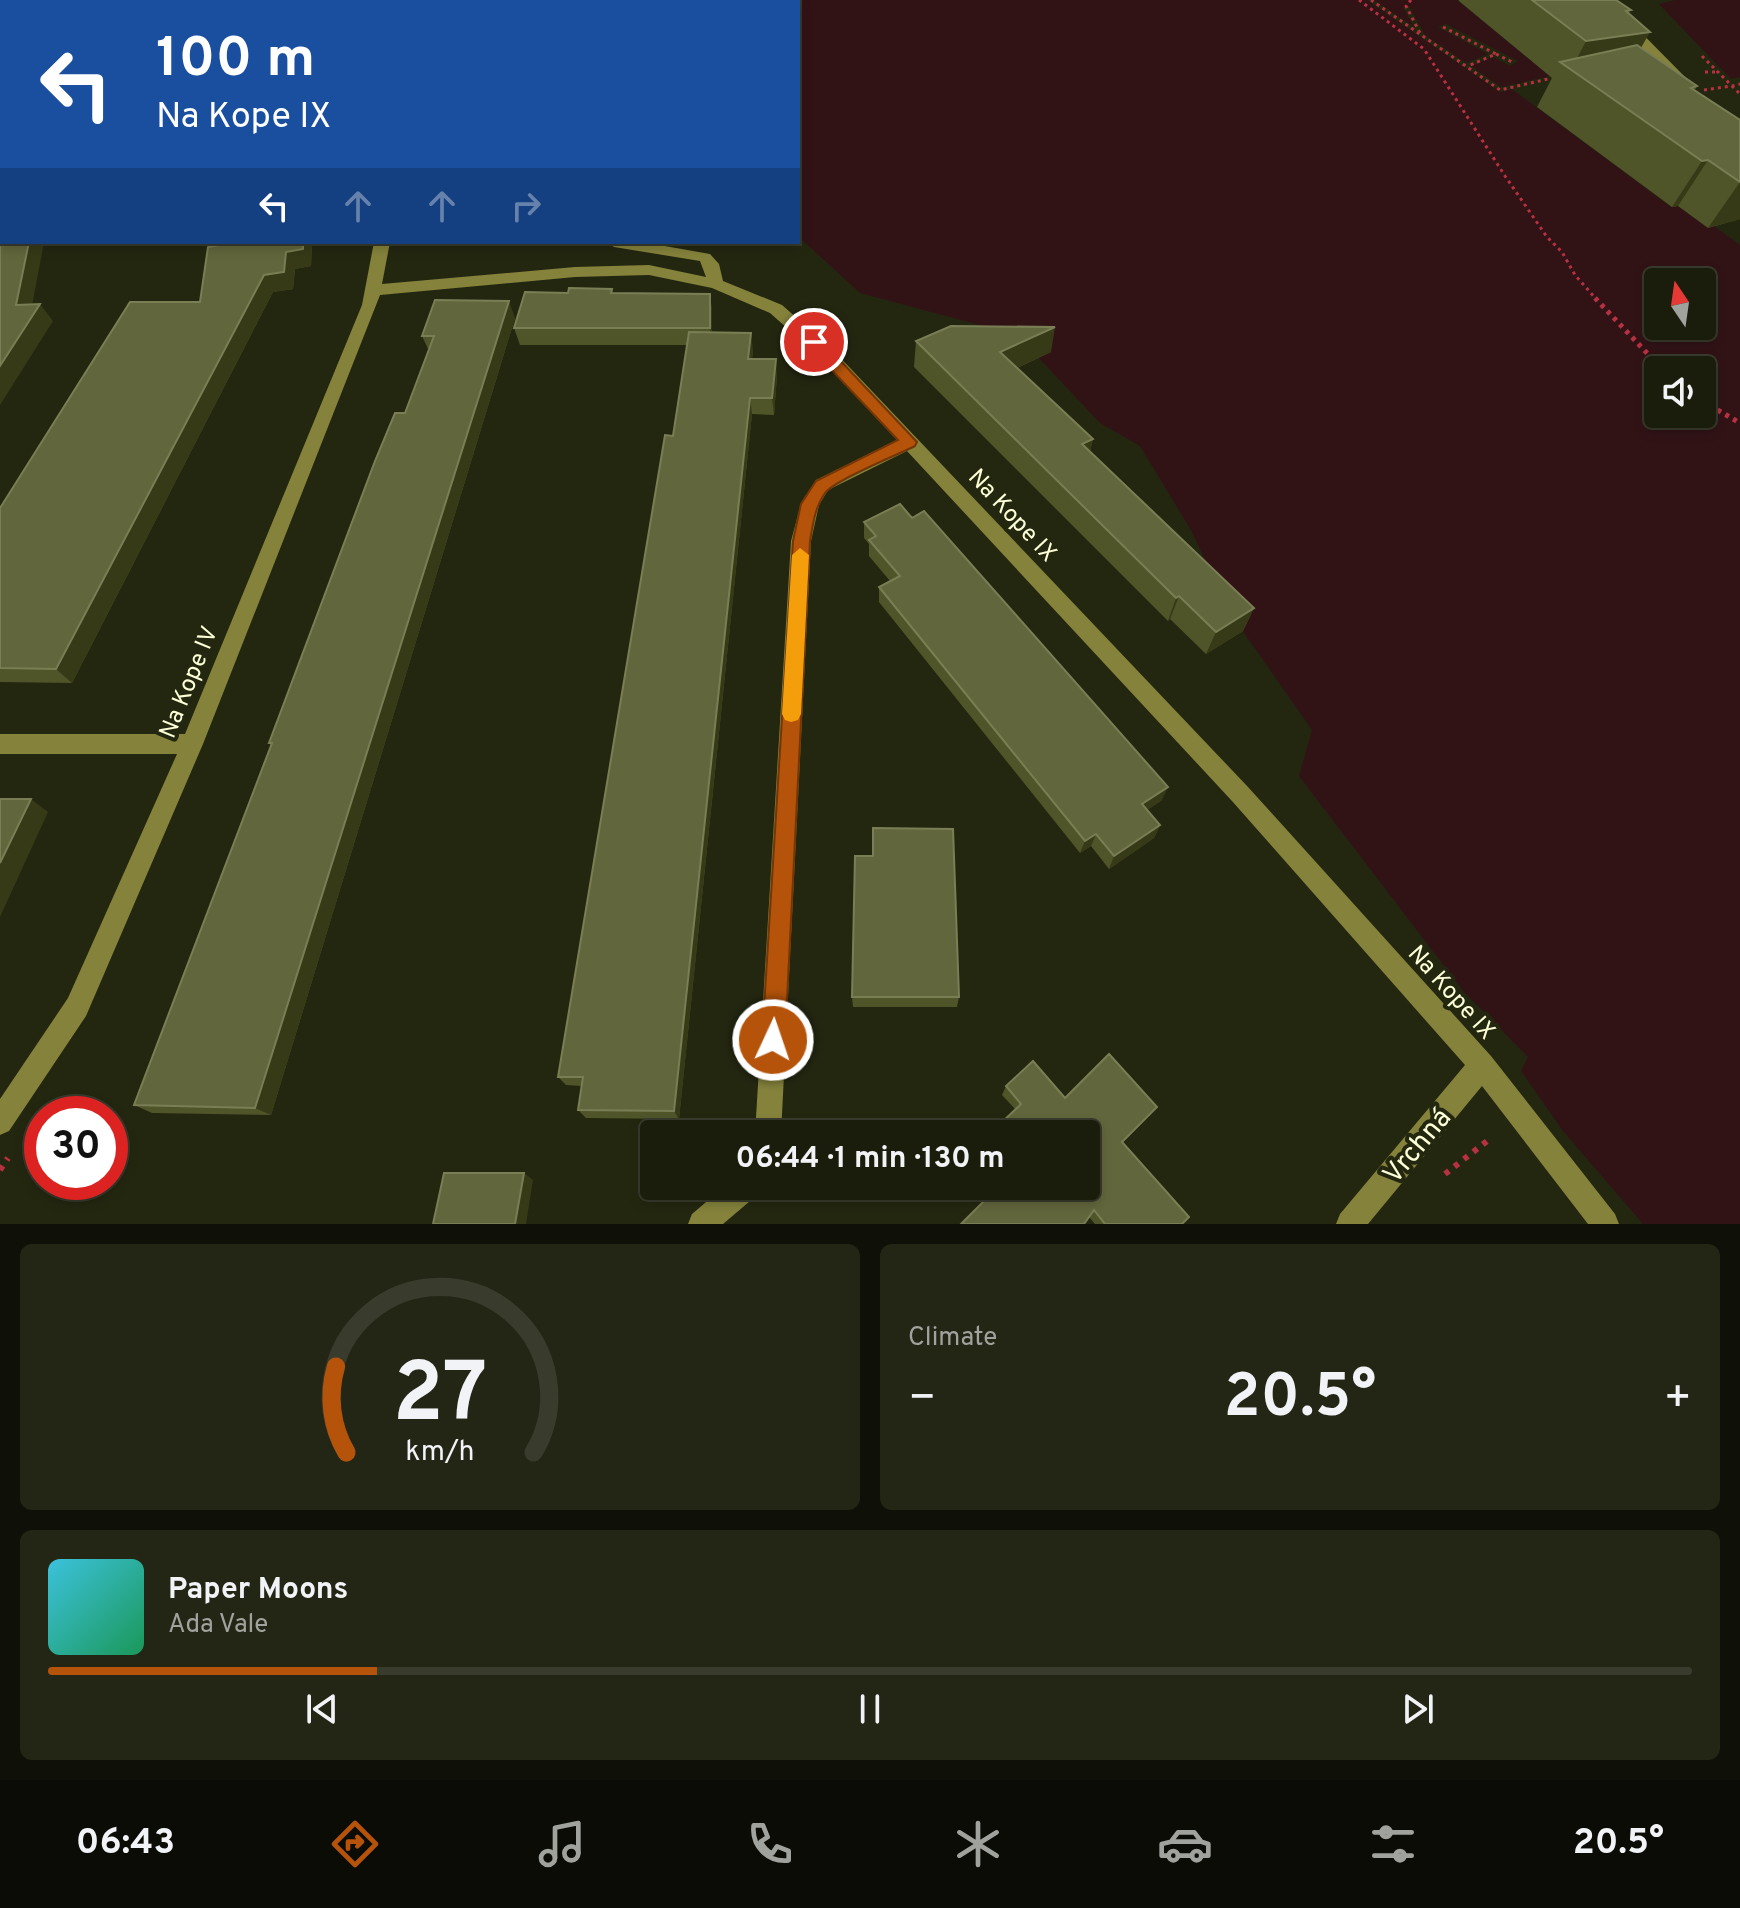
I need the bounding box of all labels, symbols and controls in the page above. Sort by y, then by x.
text: 100 m [156,26,315,96]
icon: left [24,32,128,136]
text: Na Kope IX [156,95,331,141]
icon: left [252,184,296,228]
icon: ahead [336,184,380,228]
icon: ahead [420,184,464,228]
icon: right [504,184,548,228]
north arrow [1644,268,1716,340]
map controls [1644,268,1716,428]
pin [780,308,848,376]
icon: arrive [792,320,836,364]
button: sound [1644,356,1716,428]
street label: Na Kope IX [961,463,1062,569]
street label: Na Kope IV [154,622,226,743]
street label: Na Kope IX [1400,940,1501,1047]
position arrow [731,998,815,1082]
speed limit sign: 30 [24,1096,128,1200]
street label: Vrchná [1376,1102,1460,1192]
text: 06:44 · 1 min · 130 m [735,1141,1005,1178]
text: Climate [908,1322,997,1355]
text: 27 [393,1346,487,1451]
text: 20.5° [1224,1362,1376,1438]
text: − [908,1372,936,1428]
text: + [1664,1372,1692,1428]
text: km/h [405,1435,475,1471]
text: Paper Moons [168,1572,348,1609]
text: Ada Vale [168,1609,268,1642]
icon: previous [300,1687,344,1731]
icon: pause [848,1687,892,1731]
icon: next [1396,1687,1440,1731]
icon: directions [327,1816,383,1872]
icon: music [534,1816,590,1872]
icon: phone [742,1816,798,1872]
icon: climate [950,1816,1006,1872]
icon: car [1157,1816,1213,1872]
icon: filters [1365,1816,1421,1872]
text: 06:43 [76,1821,175,1867]
text: 20.5° [1573,1821,1664,1867]

